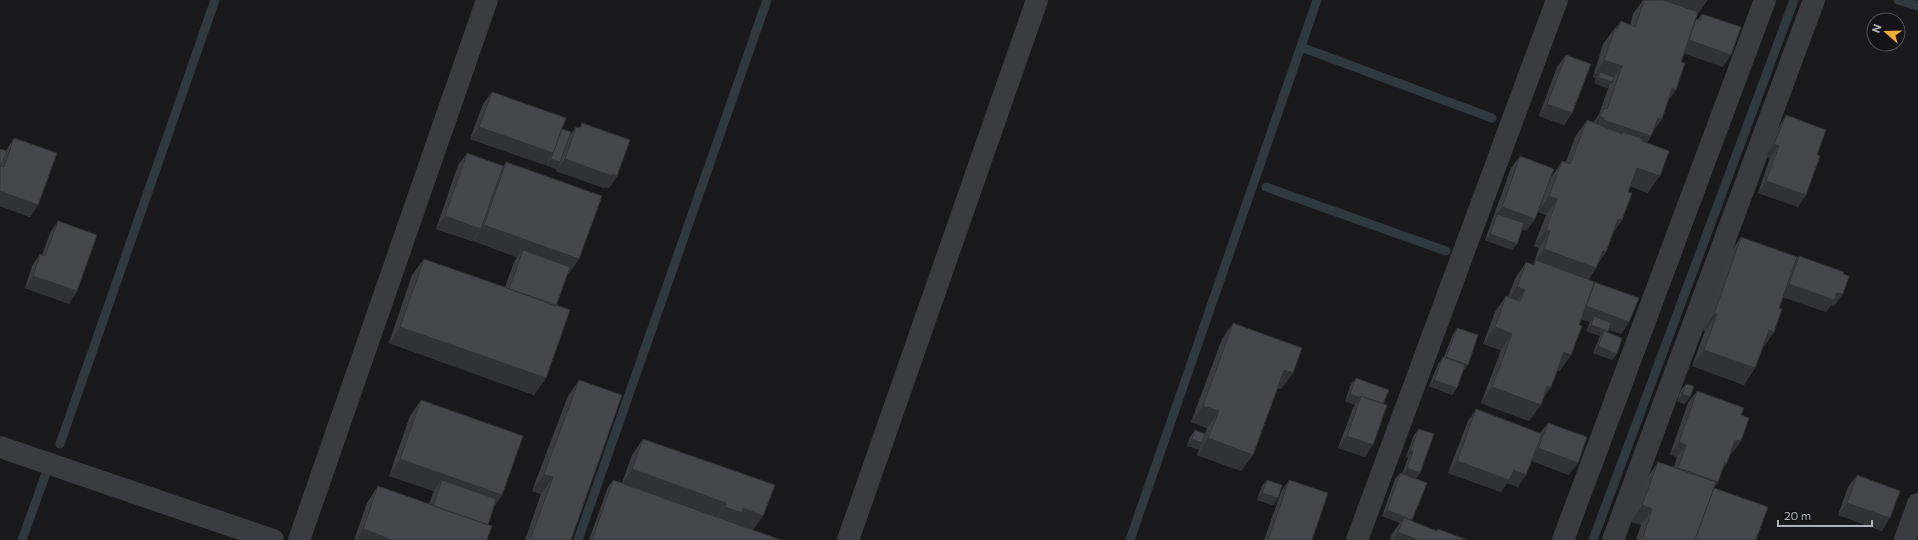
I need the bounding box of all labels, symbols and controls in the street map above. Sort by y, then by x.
north arrow [1866,12,1906,52]
text: N [1869,22,1884,35]
scale bar [1778,502,1872,528]
text: 20 m [1784,508,1811,522]

